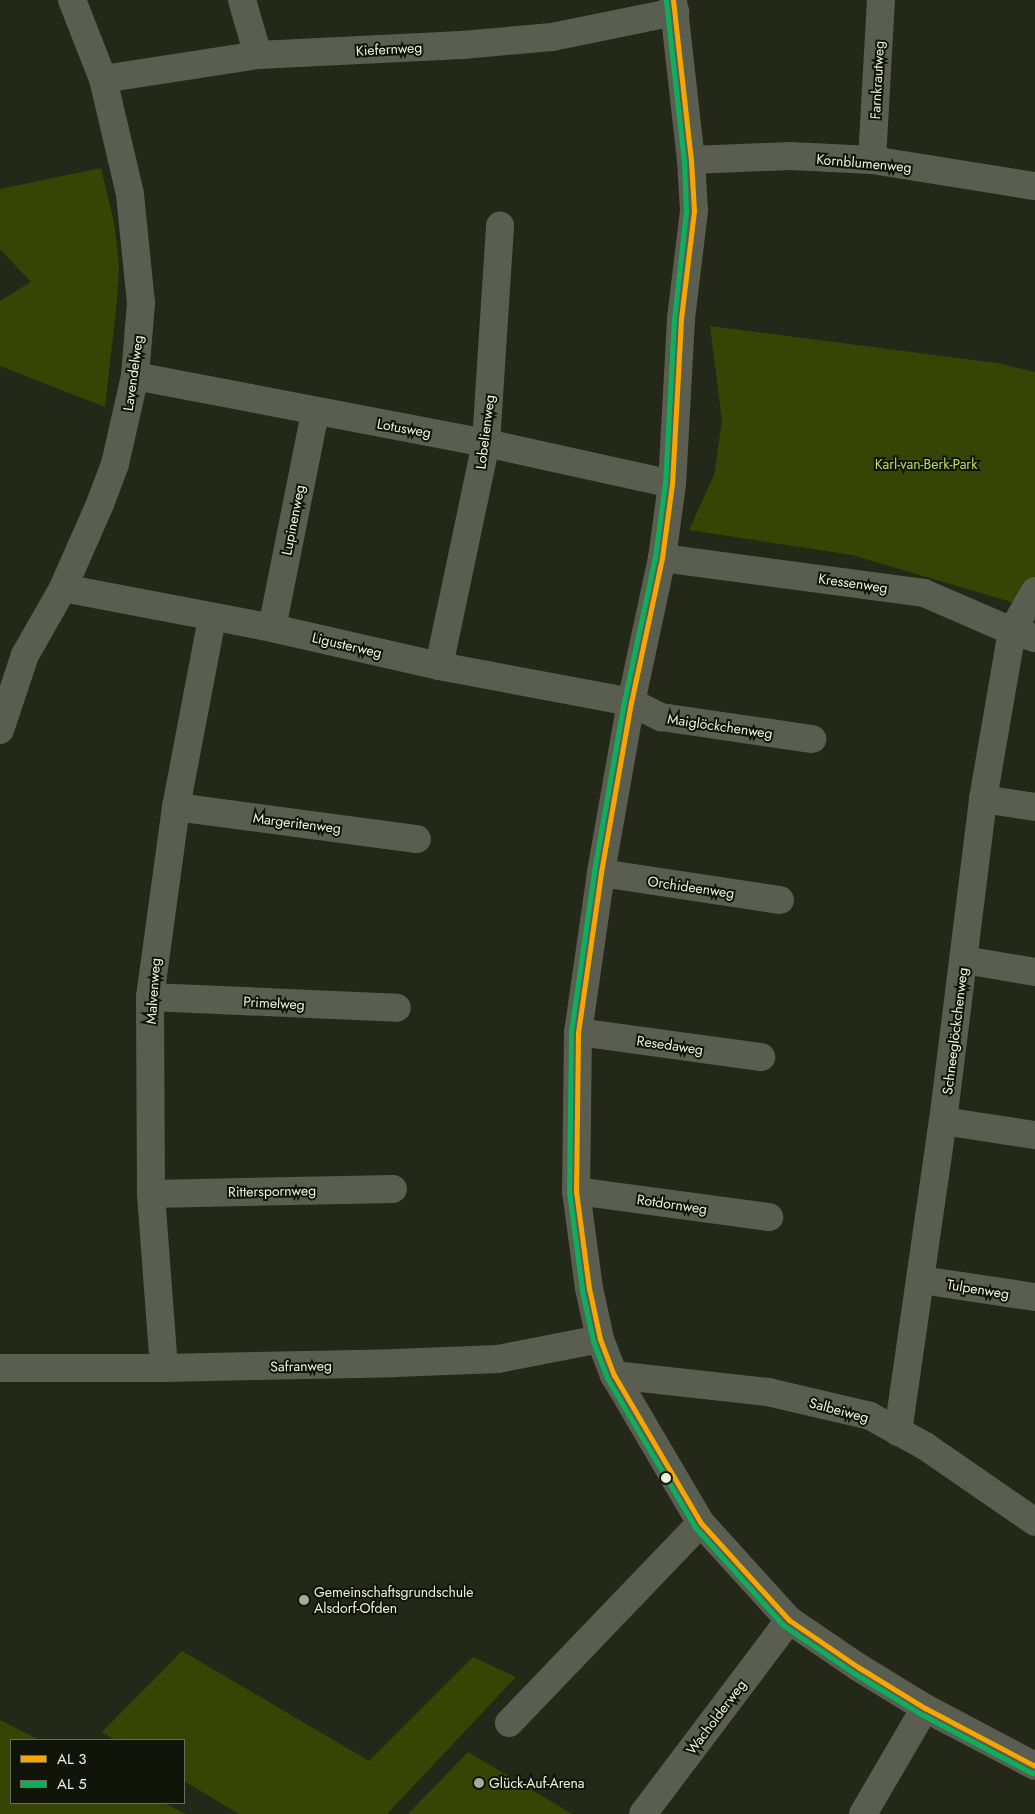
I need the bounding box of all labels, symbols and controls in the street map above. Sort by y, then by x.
street label: Kiefernweg [355,39,423,59]
street label: Farnkrautweg [867,40,887,120]
street label: Kornblumenweg [816,150,912,176]
street label: Lavendelweg [119,334,147,412]
street label: Lobelienweg [472,394,498,470]
street label: Lotusweg [376,415,432,441]
park label: Karl-van-Berk-Park [875,456,977,472]
street label: Lupinenweg [278,483,308,557]
street label: Kressenweg [817,570,889,596]
street label: Ligusterweg [310,629,384,661]
street label: Maiglöckchenweg [666,710,774,742]
street label: Margeritenweg [252,809,342,837]
street label: Orchideenweg [646,873,736,901]
street label: Malvenweg [142,957,164,1025]
street label: Schneeglöckchenweg [939,966,971,1096]
street label: Primelweg [243,993,305,1013]
street label: Resedaweg [636,1032,704,1058]
street label: Ritterspornweg [228,1182,316,1200]
street label: Rotdornweg [636,1191,708,1217]
street label: Tulpenweg [946,1276,1010,1302]
street label: Safranweg [270,1357,332,1375]
street label: Salbeiweg [807,1394,871,1426]
unlabelled marker [661,1473,671,1483]
place label: Gemeinschaftsgrundschule Alsdorf-Ofden [314,1584,474,1616]
marker: Gemeinschaftsgrundschule Alsdorf-Ofden [298,1594,310,1606]
street label: Wacholderweg [683,1676,749,1758]
legend [10,1739,185,1804]
text: AL 3 [57,1748,86,1770]
text: AL 5 [57,1773,87,1795]
place label: Glück-Auf-Arena [489,1775,585,1791]
marker: Glück-Auf-Arena [473,1777,485,1789]

